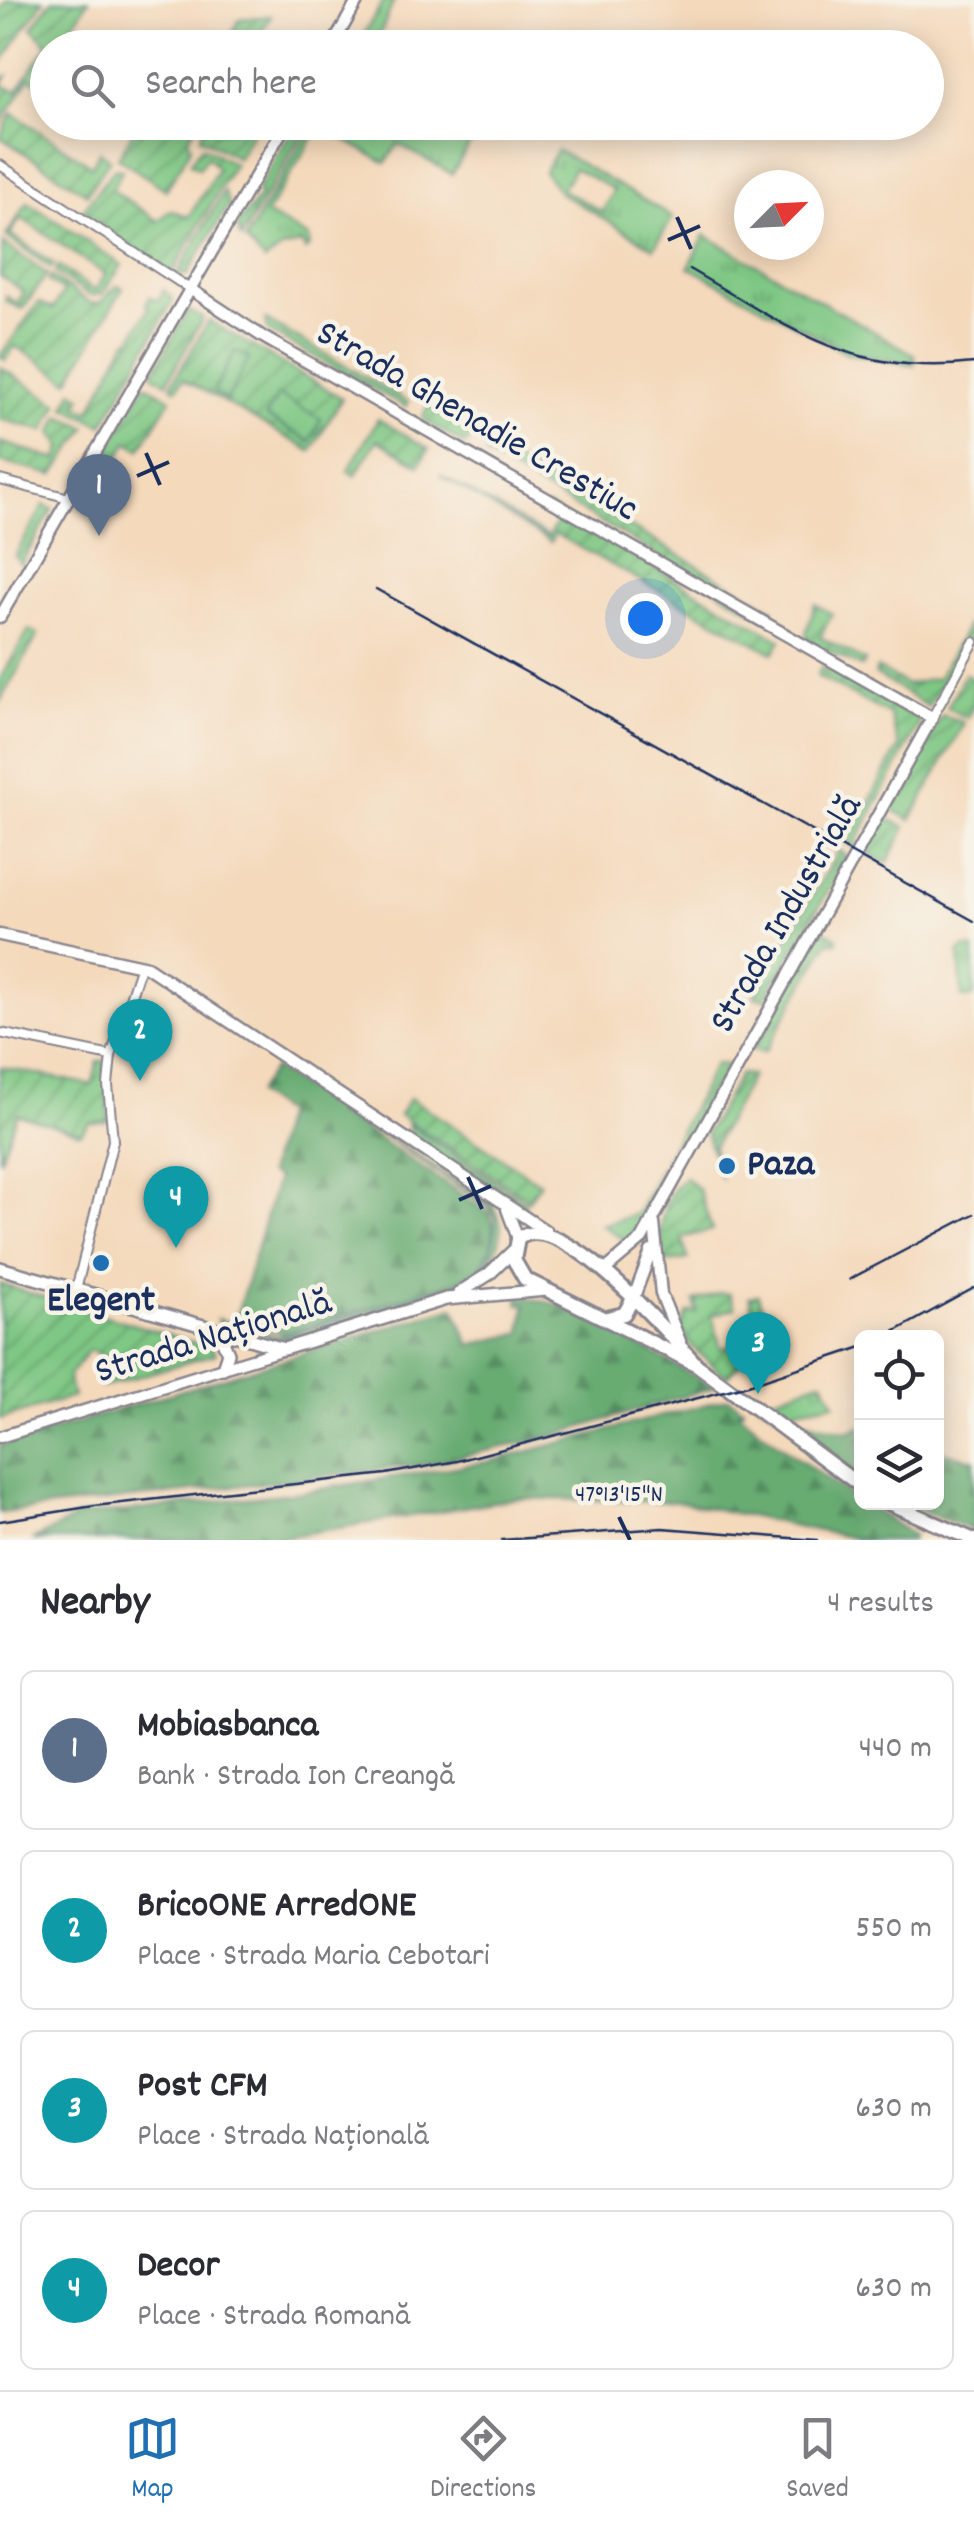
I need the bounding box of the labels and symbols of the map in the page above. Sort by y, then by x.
north arrow [734,170,824,260]
street label: Strada Ghenadie Crestiuc [305,308,647,538]
pin: 1 [66,454,132,536]
your location [620,593,671,644]
street label: Strada Industrială [697,785,879,1045]
pin: 2 [108,998,172,1081]
place label: Paza [747,1139,816,1194]
marker: Paza [716,1155,738,1177]
pin: 4 [144,1166,208,1248]
marker: Elegent [90,1252,112,1274]
place label: Elegent [47,1275,155,1330]
street label: Strada Națională [89,1277,339,1401]
pin: 3 [726,1312,790,1394]
text: 47°13'15"N [575,1478,663,1514]

